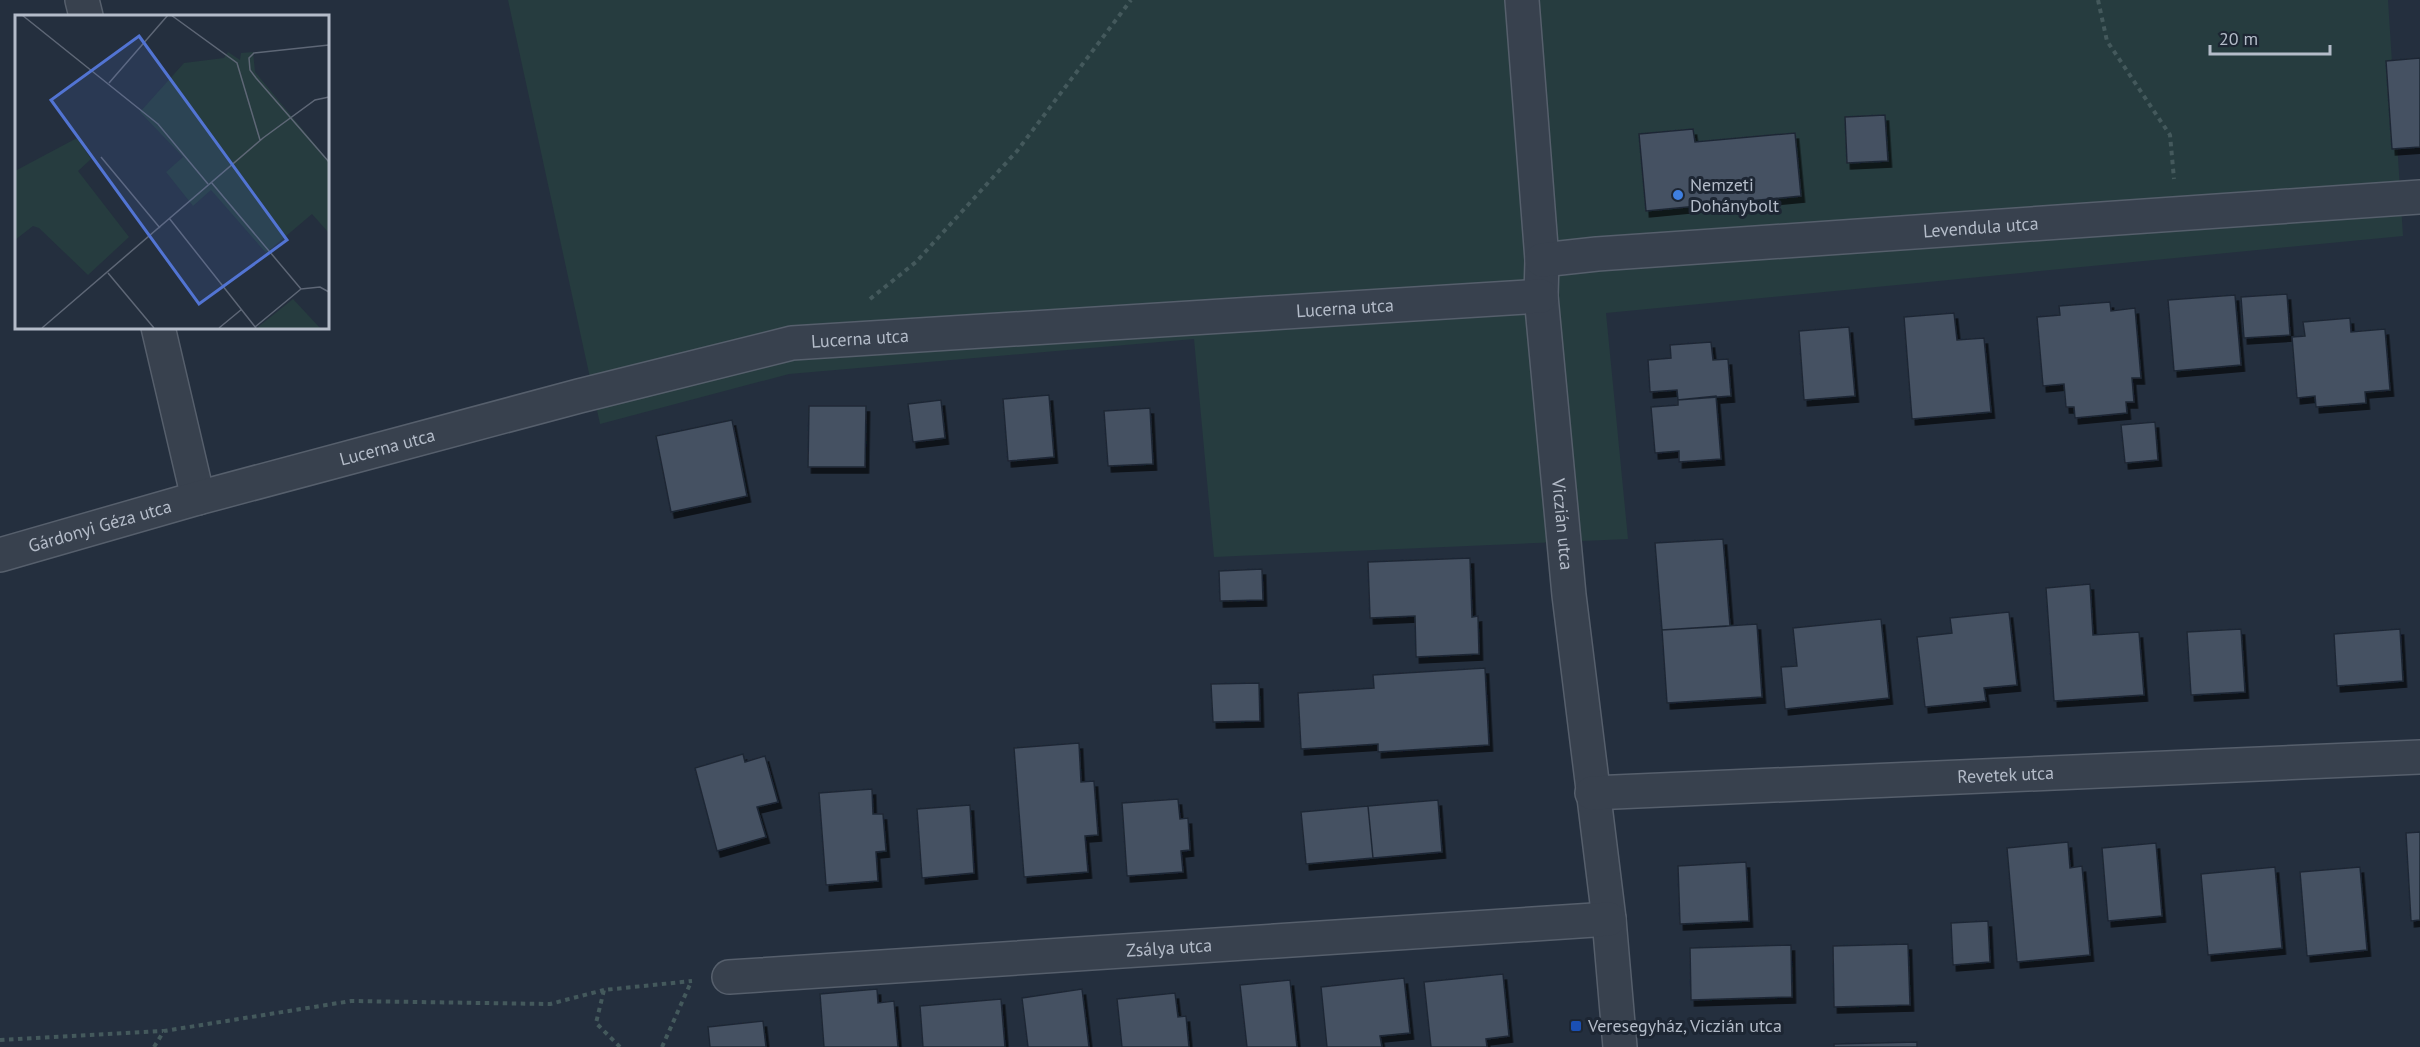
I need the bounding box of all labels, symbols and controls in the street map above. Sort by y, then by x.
inset map [15,15,328,328]
scale bar [2210,18,2330,56]
text: 20 m [2219,27,2258,50]
place label: Nemzeti Dohánybolt [1690,173,1779,217]
marker: Nemzeti Dohánybolt [1671,188,1685,202]
street label: Levendula utca [1922,211,2039,242]
street label: Lucerna utca [1295,293,1395,322]
street label: Lucerna utca [810,324,909,353]
street label: Lucerna utca [337,423,437,471]
street label: Viczián utca [1547,476,1579,571]
street label: Gárdonyi Géza utca [26,494,174,557]
street label: Revetek utca [1957,761,2054,788]
street label: Zsálya utca [1125,933,1213,962]
place label: Veresegyház, Viczián utca [1587,1014,1782,1037]
marker: Veresegyház, Viczián utca [1569,1019,1583,1033]

